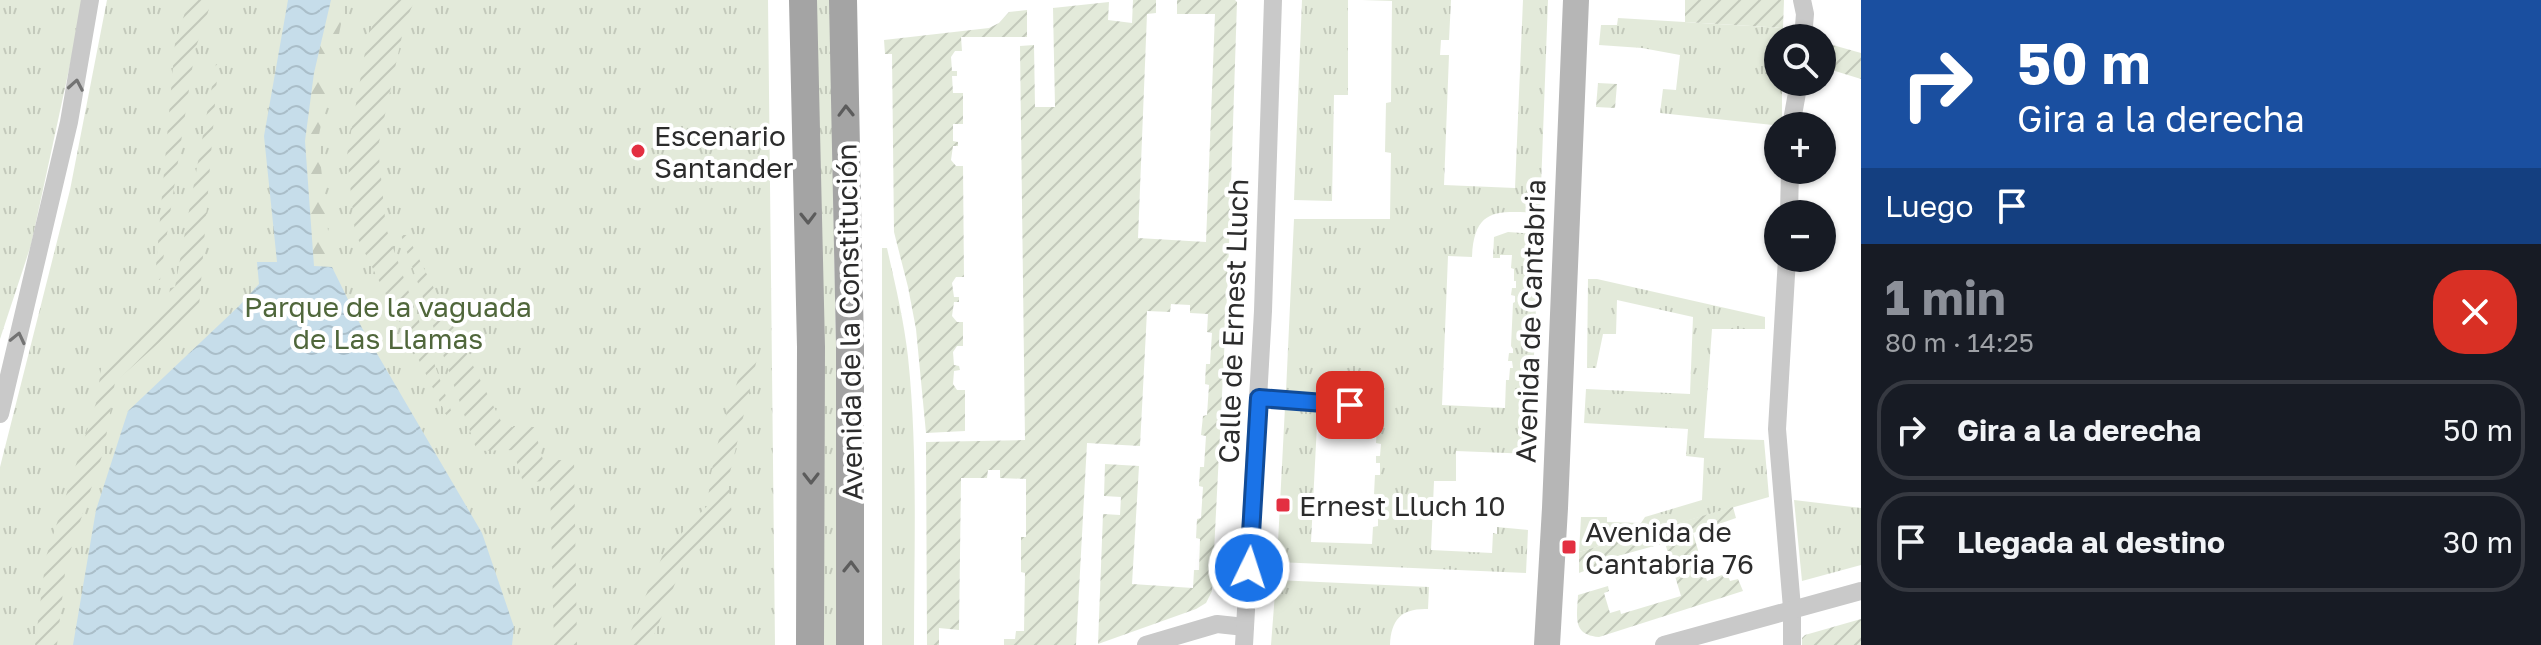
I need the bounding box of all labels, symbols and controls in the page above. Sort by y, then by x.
map controls [1764,24,1836,272]
button: search [1764,24,1836,96]
text: 50 m [2017,29,2151,96]
icon: right [1885,32,1989,136]
one-way arrow [66,78,83,91]
text: Gira a la derecha [2017,97,2305,140]
one-way arrow [837,104,855,117]
button: + [1764,112,1836,184]
place label: Escenario Santander [654,119,793,184]
marker: Escenario Santander [629,142,647,160]
street label: Avenida de la Constitución [829,143,869,501]
street label: Calle de Ernest Lluch [1212,178,1254,464]
street label: Avenida de Cantabria [1509,179,1551,463]
icon: arrive [1990,184,2034,228]
text: Luego [1885,188,1974,224]
button: − [1764,200,1836,272]
one-way arrow [799,212,817,225]
text: 1 min [1885,268,2006,326]
button: close [2433,270,2517,354]
park label: Parque de la vaguada de Las Llamas [244,290,532,355]
text: 80 m · 14:25 [1885,327,2034,358]
one-way arrow [9,332,26,345]
pin [1316,371,1384,439]
icon: arrive [1328,383,1372,427]
icon: right [1889,408,1933,452]
text: Gira a la derecha [1957,412,2201,448]
text: 50 m [2443,412,2513,448]
one-way arrow [802,472,820,485]
place label: Ernest Lluch 10 [1299,489,1506,522]
marker: Ernest Lluch 10 [1274,496,1292,514]
place label: Avenida de Cantabria 76 [1585,515,1754,580]
icon: arrive [1889,520,1933,564]
text: Llegada al destino [1957,524,2225,560]
text: 30 m [2443,524,2513,560]
position arrow [1207,526,1291,610]
marker: Avenida de Cantabria 76 [1560,538,1578,556]
one-way arrow [842,560,859,573]

